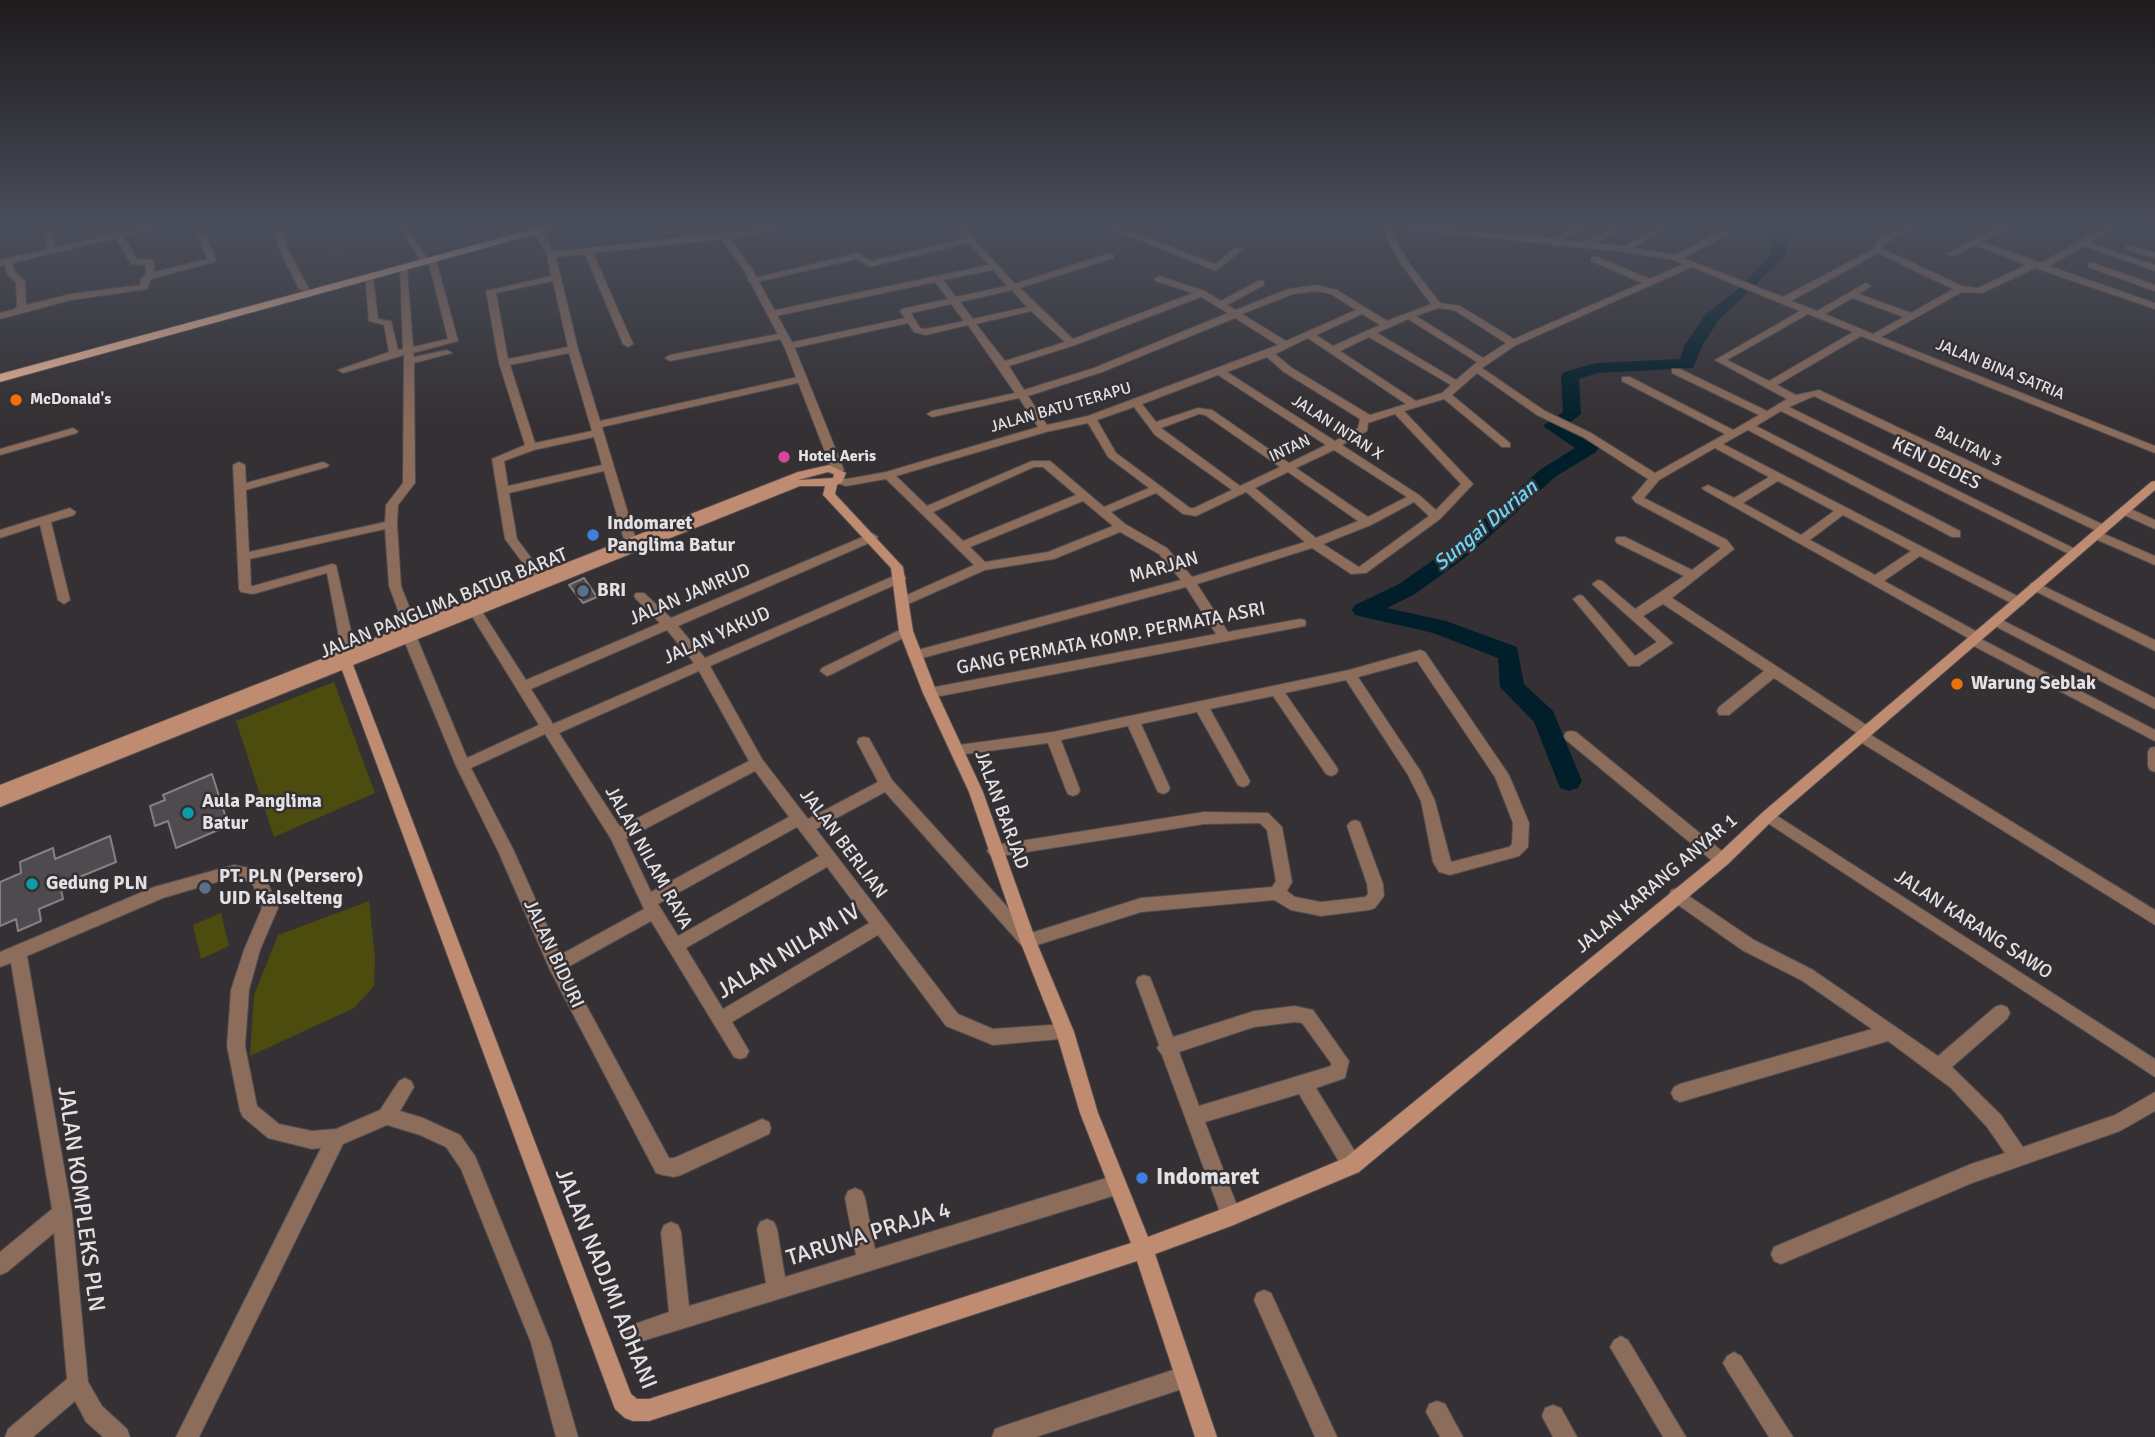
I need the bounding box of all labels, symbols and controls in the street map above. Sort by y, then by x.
street label: JALAN BINA SATRIA [1933,335,2067,405]
street label: JALAN BATU TERAPU [988,379,1134,437]
place label: McDonald's [30,390,111,410]
street label: JALAN INTAN X [1288,391,1386,465]
marker: McDonald's [8,392,24,408]
street label: BALITAN 3 [1931,423,2005,471]
street label: INTAN [1266,431,1314,467]
street label: KEN DEDES [1888,433,1984,495]
place label: Hotel Aeris [798,447,876,467]
marker: Hotel Aeris [776,449,792,465]
water label: Sungai Durian [1429,475,1543,577]
place label: Indomaret Panglima Batur [607,513,735,557]
marker: Indomaret Panglima Batur [585,527,601,543]
street label: JALAN PANGLIMA BATUR BARAT [317,544,571,664]
street label: MARJAN [1127,547,1201,589]
street label: JALAN JAMRUD [626,559,754,631]
place label: BRI [597,580,626,602]
marker: BRI [575,583,591,599]
street label: GANG PERMATA KOMP. PERMATA ASRI [955,598,1267,680]
street label: JALAN YAKUD [660,602,774,670]
place label: Warung Seblak [1971,673,2096,695]
marker: Warung Seblak [1949,676,1965,692]
street label: JALAN BARJAD [969,747,1033,873]
street label: JALAN NILAM RAYA [599,783,697,933]
street label: JALAN BERLIAN [794,785,892,903]
place label: Aula Panglima Batur [202,791,322,835]
marker: Aula Panglima Batur [180,805,196,821]
street label: JALAN KARANG ANYAR 1 [1572,810,1742,958]
street label: JALAN KARANG SAWO [1890,865,2056,985]
place label: PT. PLN (Persero) UID Kalselteng [219,866,364,910]
place label: Gedung PLN [46,873,148,895]
marker: Gedung PLN [24,876,40,892]
marker: PT. PLN (Persero) UID Kalselteng [197,880,213,896]
street label: JALAN BIDURI [518,896,588,1012]
street label: JALAN NILAM IV [712,898,866,1006]
street label: JALAN KOMPLEKS PLN [51,1084,109,1314]
street label: JALAN NADJMI ADHANI [548,1164,662,1394]
place label: Indomaret [1156,1164,1259,1192]
marker: Indomaret [1134,1170,1150,1186]
street label: TARUNA PRAJA 4 [783,1197,955,1273]

